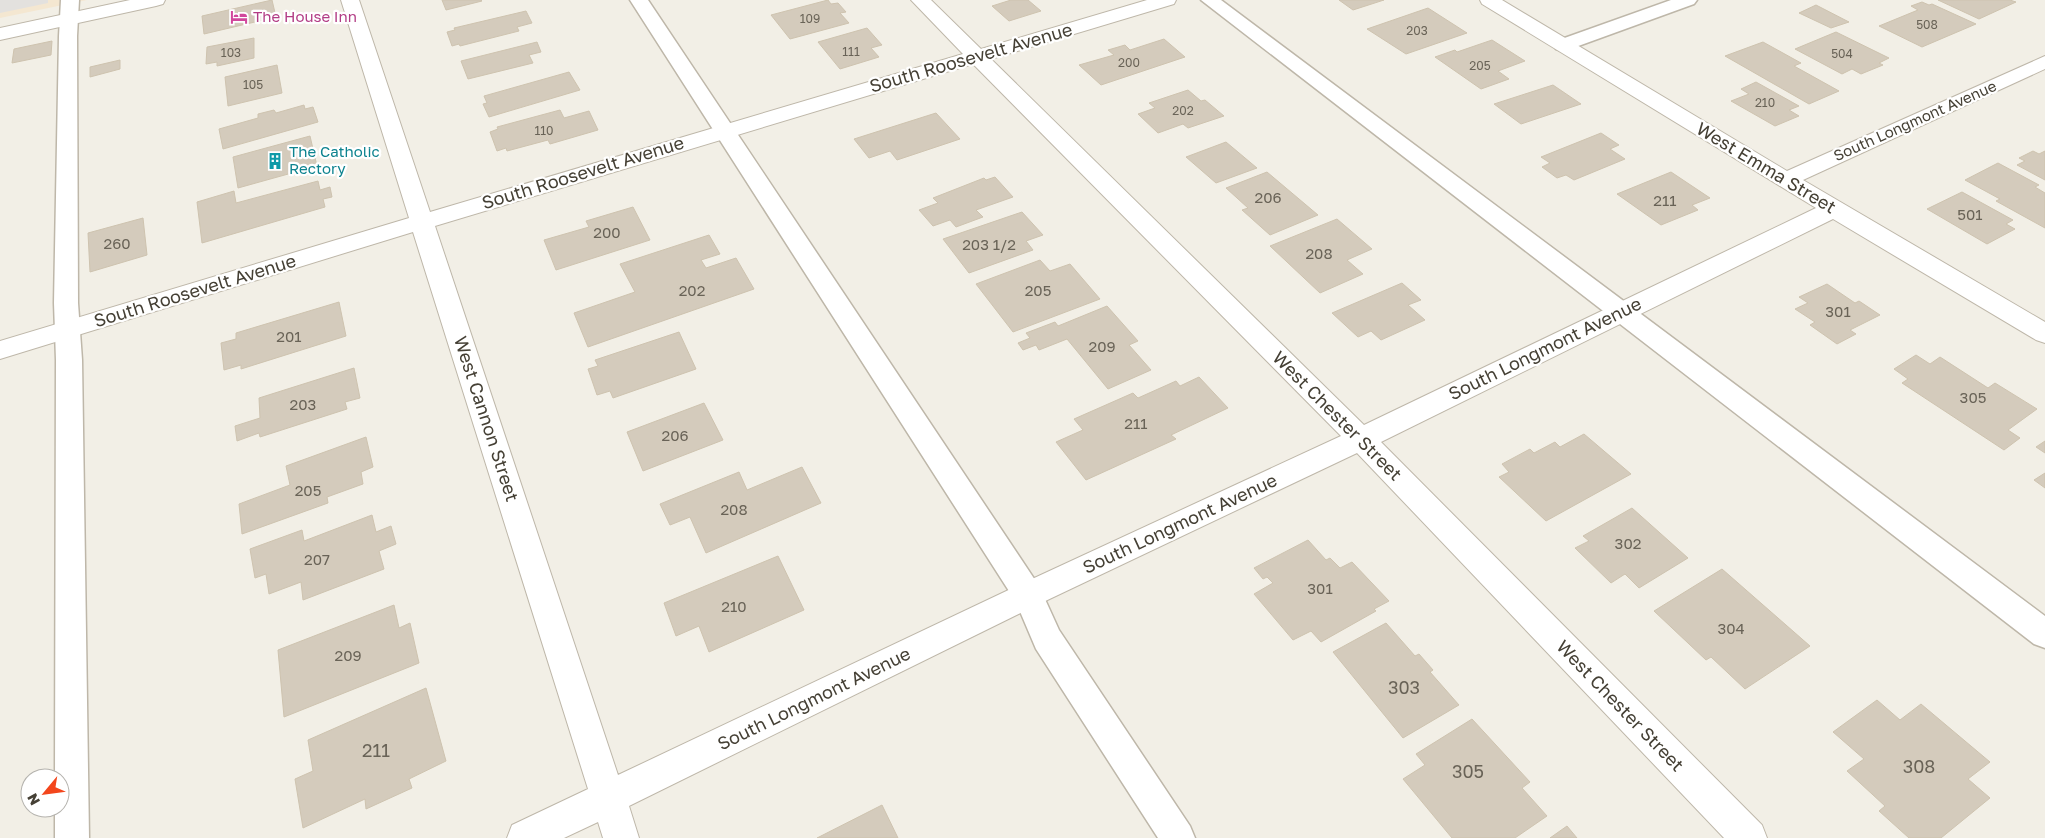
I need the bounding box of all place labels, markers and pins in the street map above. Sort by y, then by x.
hotel icon: The House Inn [229,7,249,27]
place label: The House Inn [253,7,357,25]
place label: The Catholic Rectory [289,142,380,177]
building icon: The Catholic Rectory [265,151,285,171]

